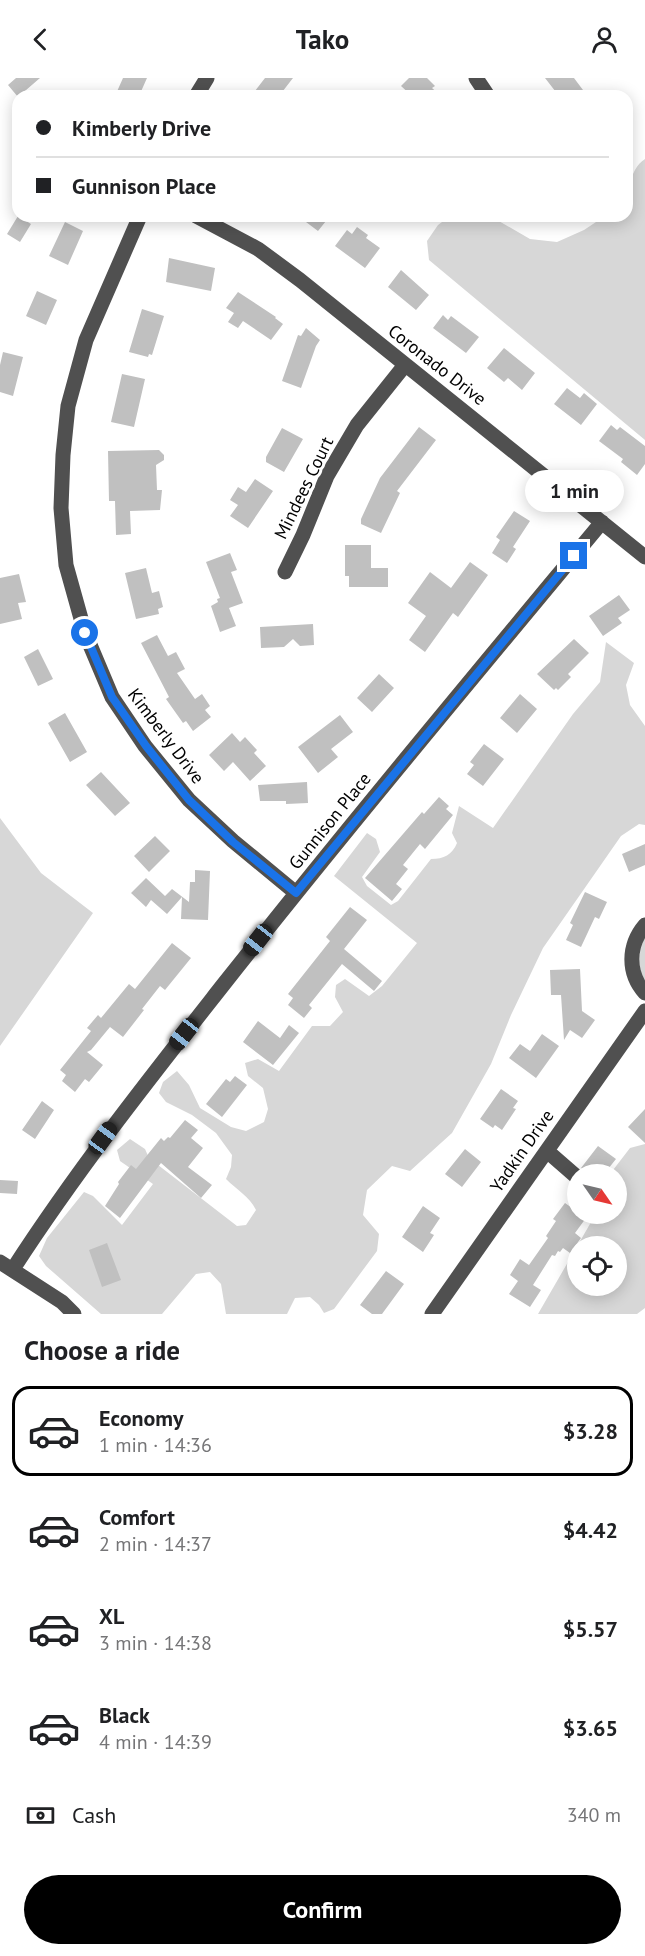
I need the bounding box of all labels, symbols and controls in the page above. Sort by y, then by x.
text: Tako [296,22,349,56]
icon: back [24,23,57,56]
icon: person [588,23,621,56]
text: Kimberly Drive [72,114,211,142]
text: Gunnison Place [72,172,216,200]
street label: Coronado Drive [384,319,491,410]
street label: Mindees Court [269,433,338,543]
callout: 1 min [524,469,624,511]
text: 1 min [550,478,599,504]
route end [560,542,587,569]
route start [71,619,98,646]
street label: Kimberly Drive [123,683,210,788]
street label: Gunnison Place [283,768,376,874]
car [240,920,276,960]
car [166,1014,202,1054]
street label: Yadkin Drive [485,1105,558,1197]
car [85,1118,121,1158]
north arrow [567,1164,627,1224]
map controls [567,1164,627,1296]
button: locate [567,1236,627,1296]
text: Choose a ride [24,1333,180,1367]
icon: car [27,1404,81,1458]
text: Economy [99,1404,183,1432]
text: $3.28 [563,1417,618,1445]
text: 1 min · 14:36 [99,1432,212,1458]
icon: car [27,1503,81,1557]
text: Comfort [99,1503,175,1531]
text: $4.42 [563,1516,618,1544]
text: 2 min · 14:37 [99,1531,212,1557]
icon: car [27,1602,81,1656]
text: XL [99,1602,124,1630]
text: $5.57 [563,1615,618,1643]
text: 3 min · 14:38 [99,1630,212,1656]
icon: car [27,1701,81,1755]
text: Black [99,1701,150,1729]
text: $3.65 [563,1714,618,1742]
text: 4 min · 14:39 [99,1729,212,1755]
icon: cash [24,1799,57,1832]
text: Cash [72,1801,116,1829]
text: 340 m [567,1802,621,1828]
button: Confirm [24,1875,621,1944]

